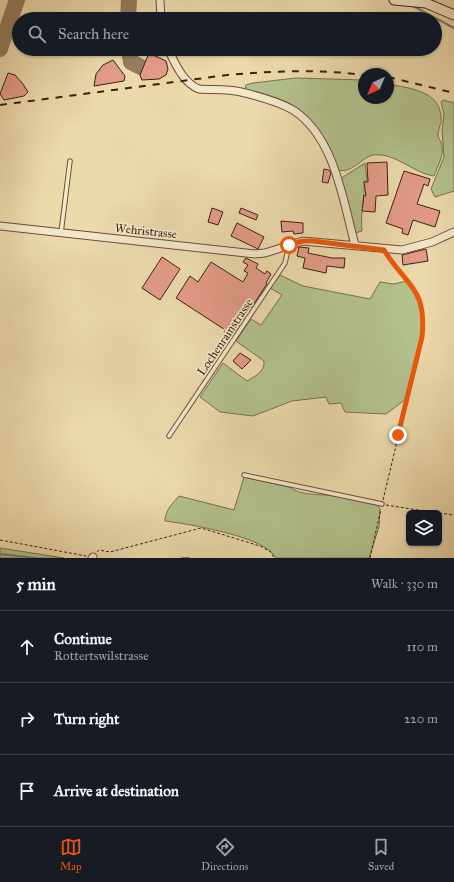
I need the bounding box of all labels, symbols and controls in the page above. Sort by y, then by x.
search box [12,12,442,56]
icon: search [26,23,48,45]
text: Search here [58,25,129,43]
north arrow [358,68,394,104]
street label: Wehristrasse [114,221,178,241]
route start [280,236,298,254]
street label: Lochenrainstrasse [194,296,256,378]
route end [389,426,407,444]
map controls [406,510,442,546]
button: layers [406,510,442,546]
text: 5 min [16,574,56,595]
text: Walk · 330 m [371,576,438,592]
text: Continue [54,630,112,648]
icon: ahead [16,636,38,658]
text: 110 m [406,639,438,655]
text: Rottertswilstrasse [54,648,149,664]
icon: right [16,708,38,730]
text: Turn right [54,710,119,728]
text: 220 m [404,711,438,727]
icon: arrive [16,780,38,802]
text: Arrive at destination [54,782,179,800]
tab: Map [60,836,82,873]
tab: Directions [201,836,249,873]
tab: Saved [368,836,394,873]

